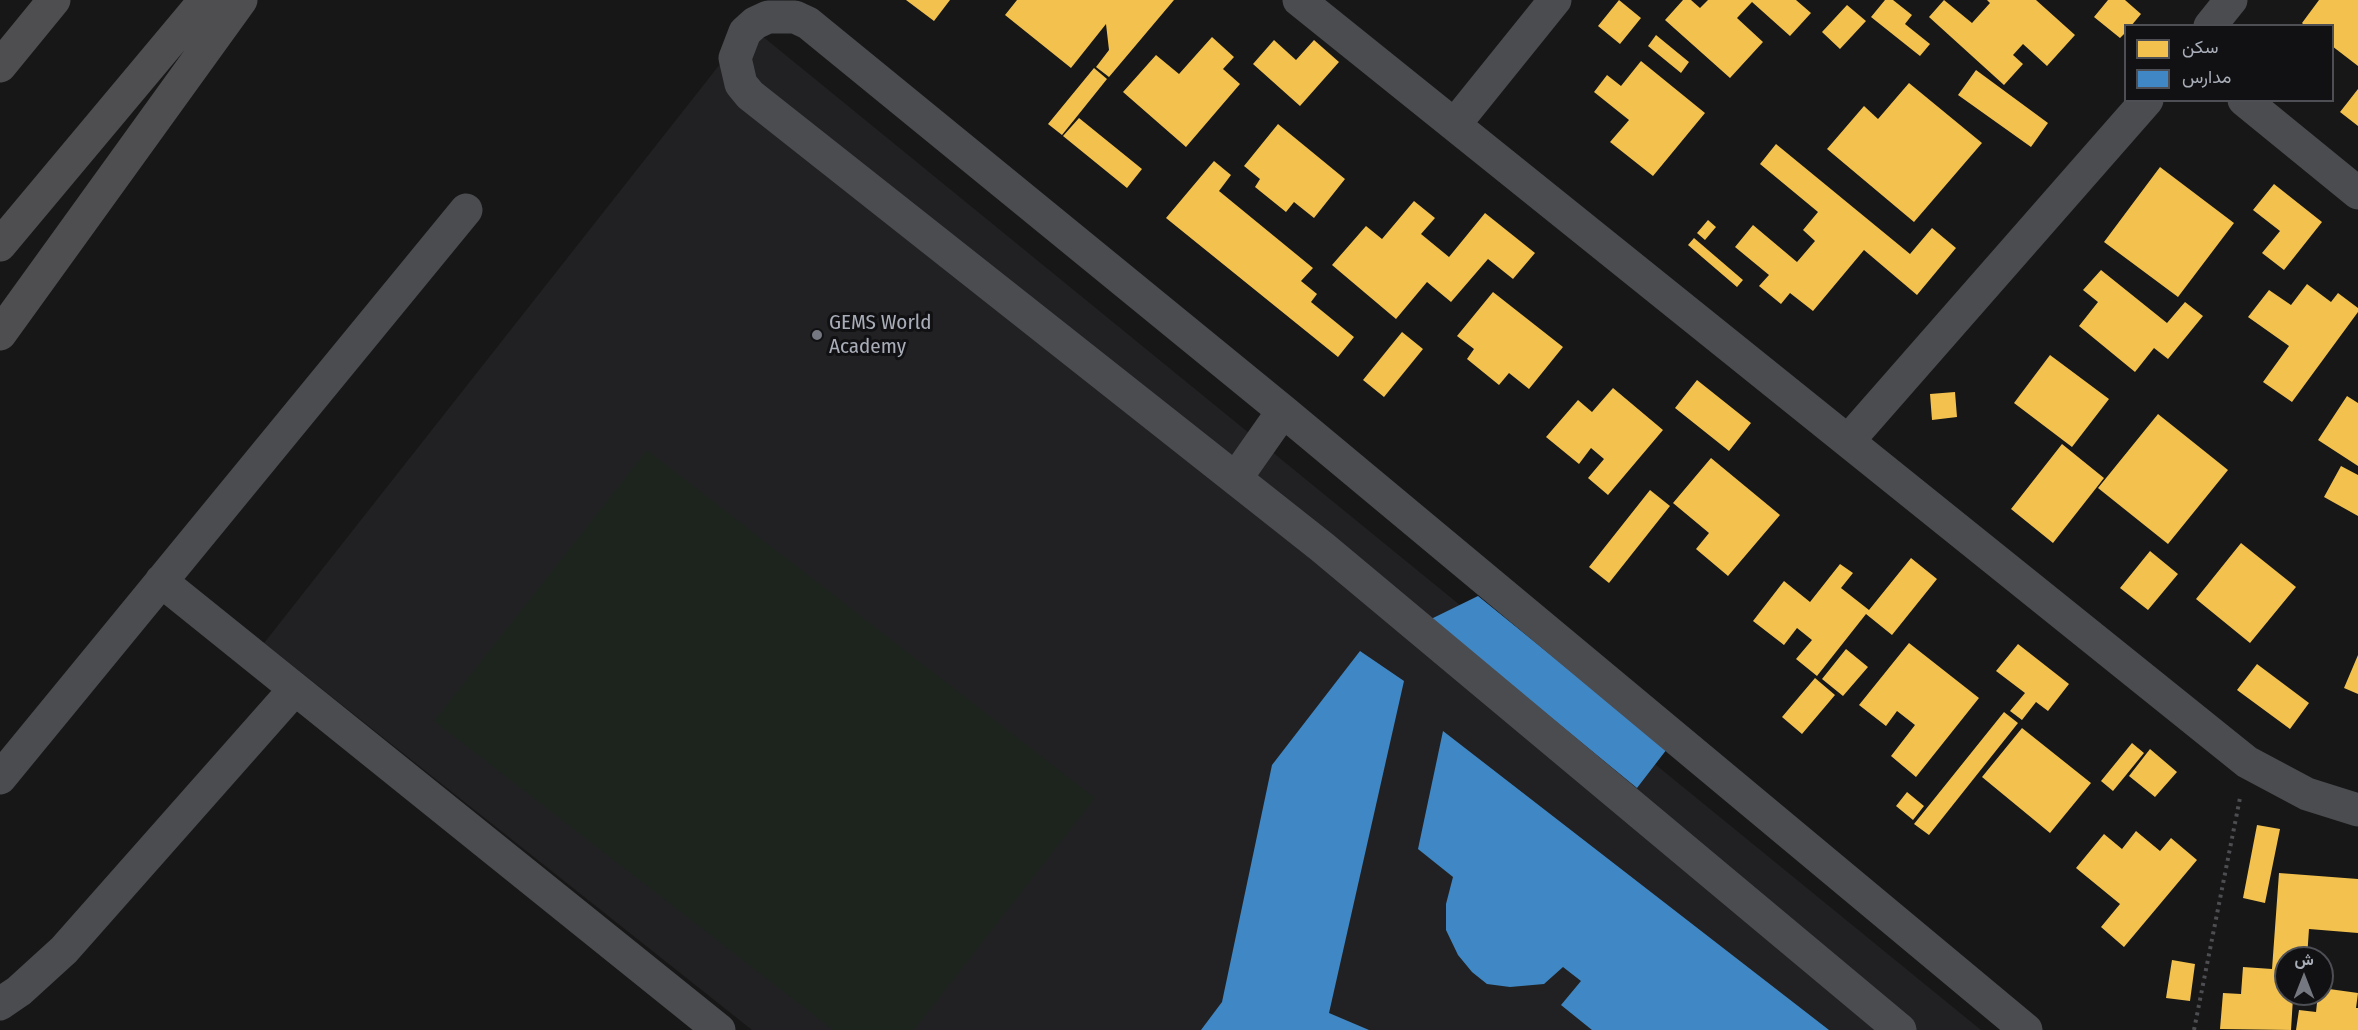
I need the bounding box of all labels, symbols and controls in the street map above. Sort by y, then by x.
legend [2124,24,2334,102]
text: سكن [2182,36,2218,58]
text: مدارس [2182,66,2231,88]
place label: GEMS World Academy [829,310,931,360]
marker: GEMS World Academy [810,328,824,342]
north arrow [2274,946,2334,1006]
text: ش [2294,950,2314,969]

